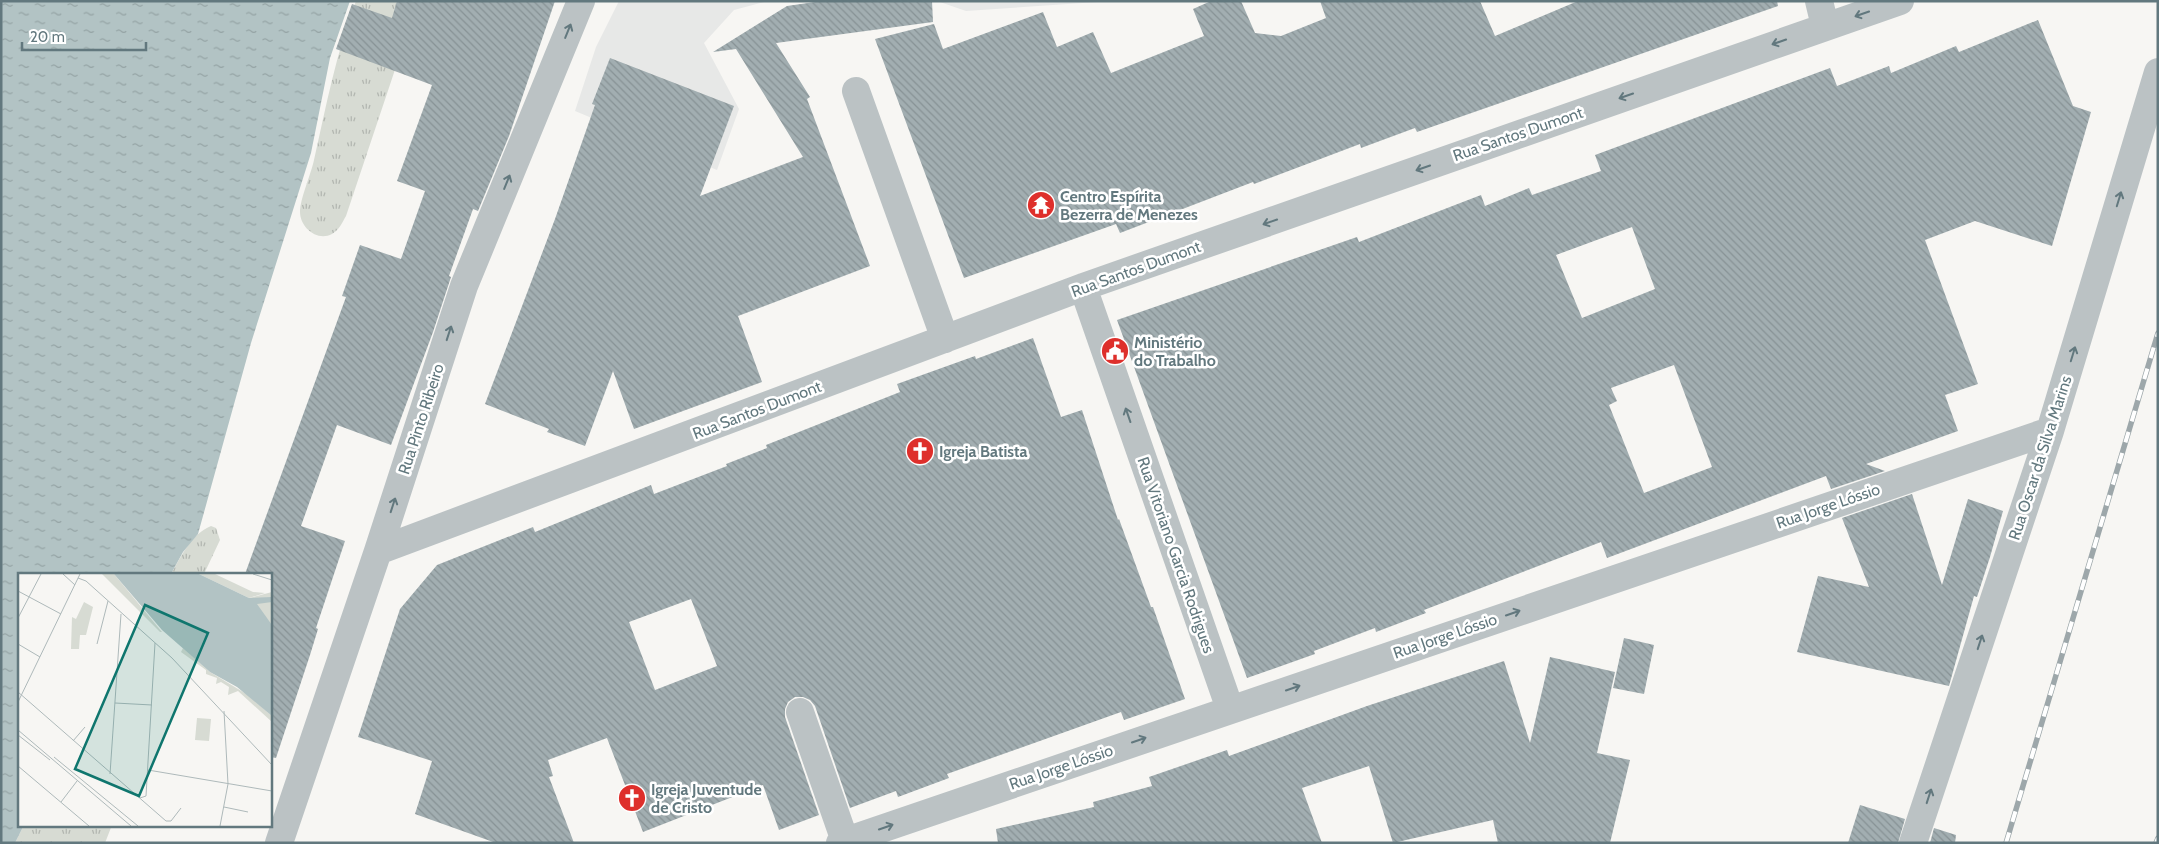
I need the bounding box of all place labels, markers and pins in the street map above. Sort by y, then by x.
place label: Centro Espírita Bezerra de Menezes [1060,187,1198,224]
temple icon: Centro Espírita Bezerra de Menezes [1026,190,1056,220]
place label: Ministério do Trabalho [1134,333,1216,370]
public building icon: Ministério do Trabalho [1100,336,1130,366]
church icon: Igreja Batista [905,436,935,466]
place label: Igreja Batista [939,442,1028,461]
place label: Igreja Juventude de Cristo [651,780,762,817]
church icon: Igreja Juventude de Cristo [617,783,647,813]

